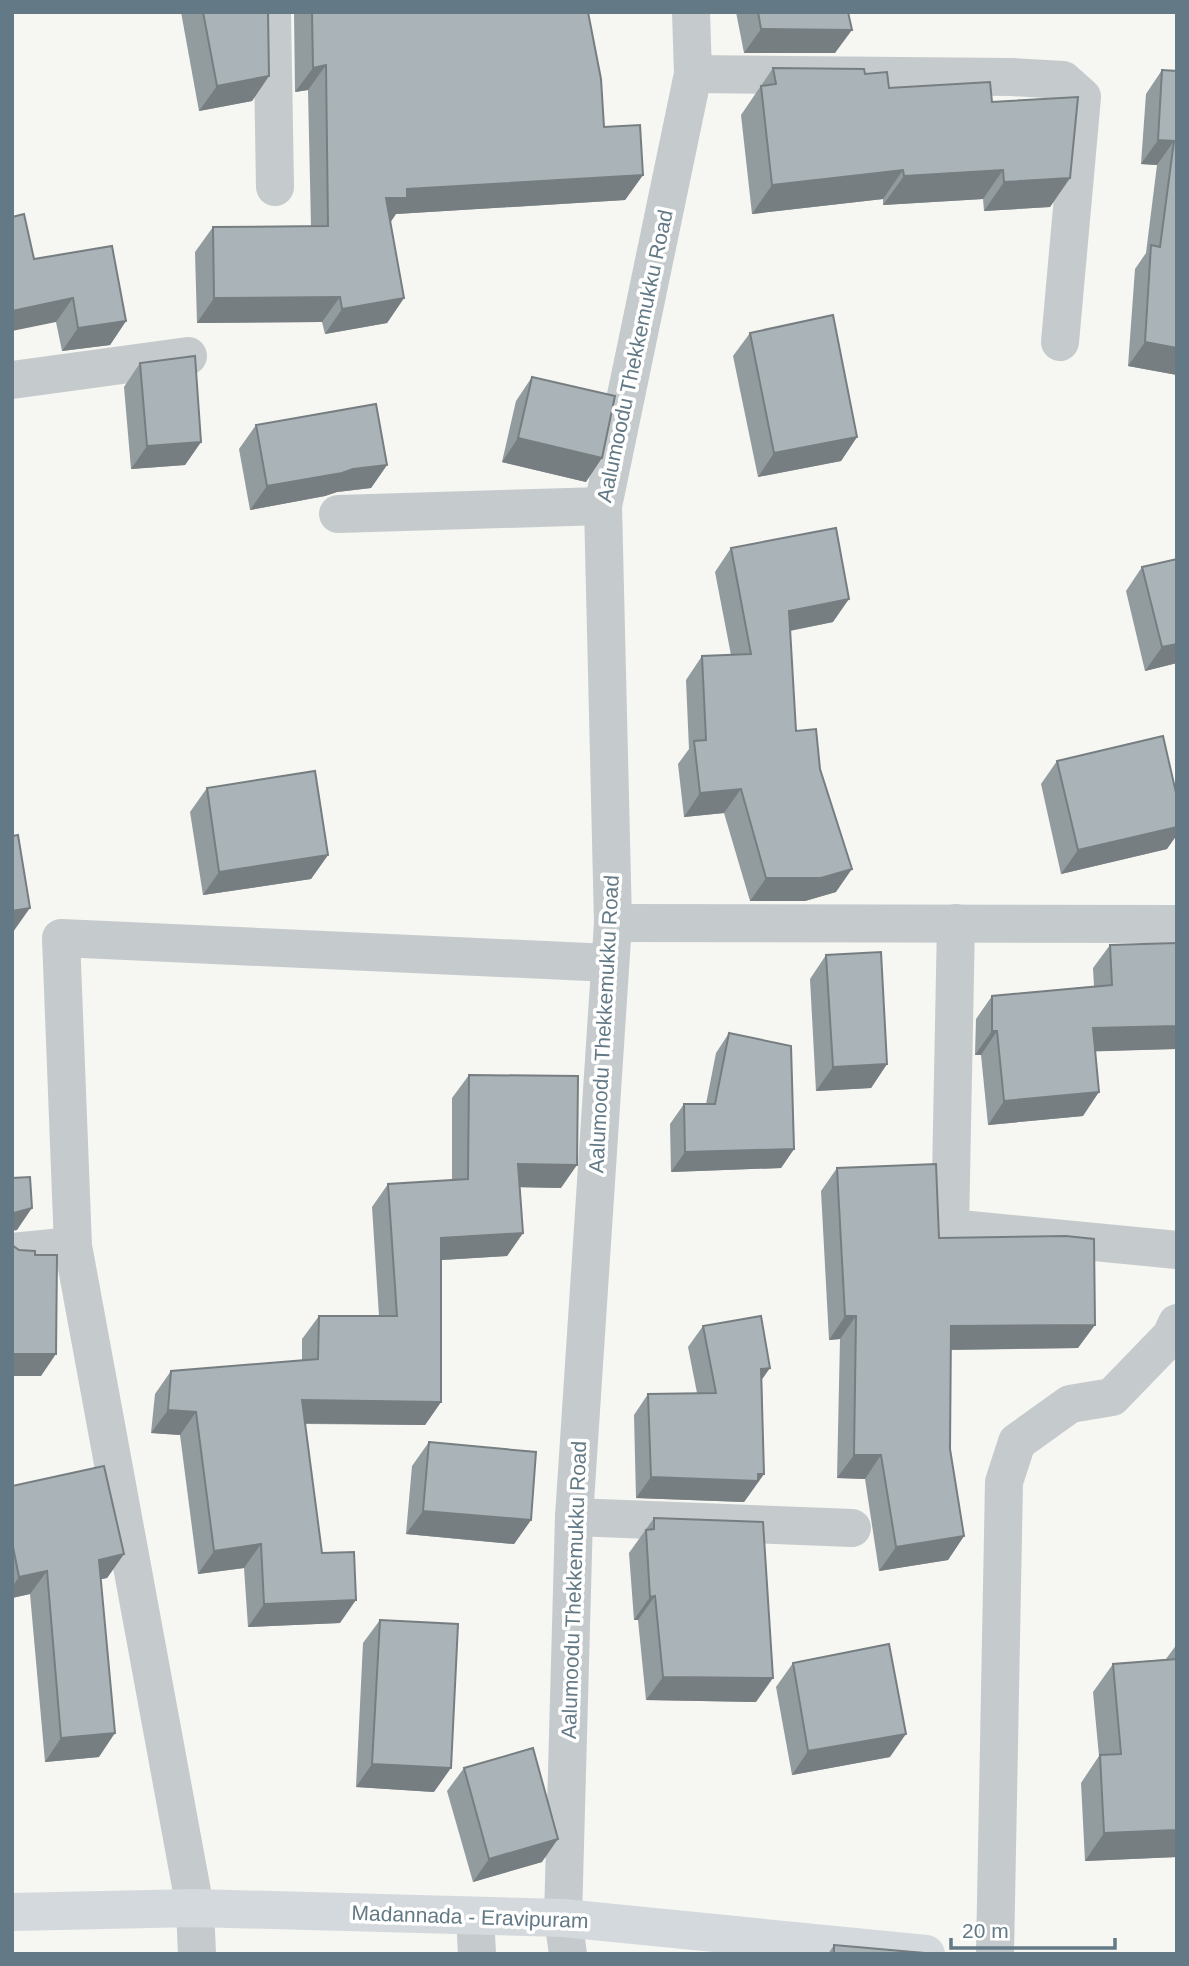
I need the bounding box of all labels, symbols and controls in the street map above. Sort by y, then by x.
street label: Aalumoodu Thekkemukku Road [592,208,677,504]
street label: Aalumoodu Thekkemukku Road [584,874,623,1174]
street label: Aalumoodu Thekkemukku Road [557,1440,590,1740]
street label: Madannada - Eravipuram [351,1901,589,1932]
scale bar [951,1906,1116,1950]
text: 20 m [962,1919,1009,1942]

